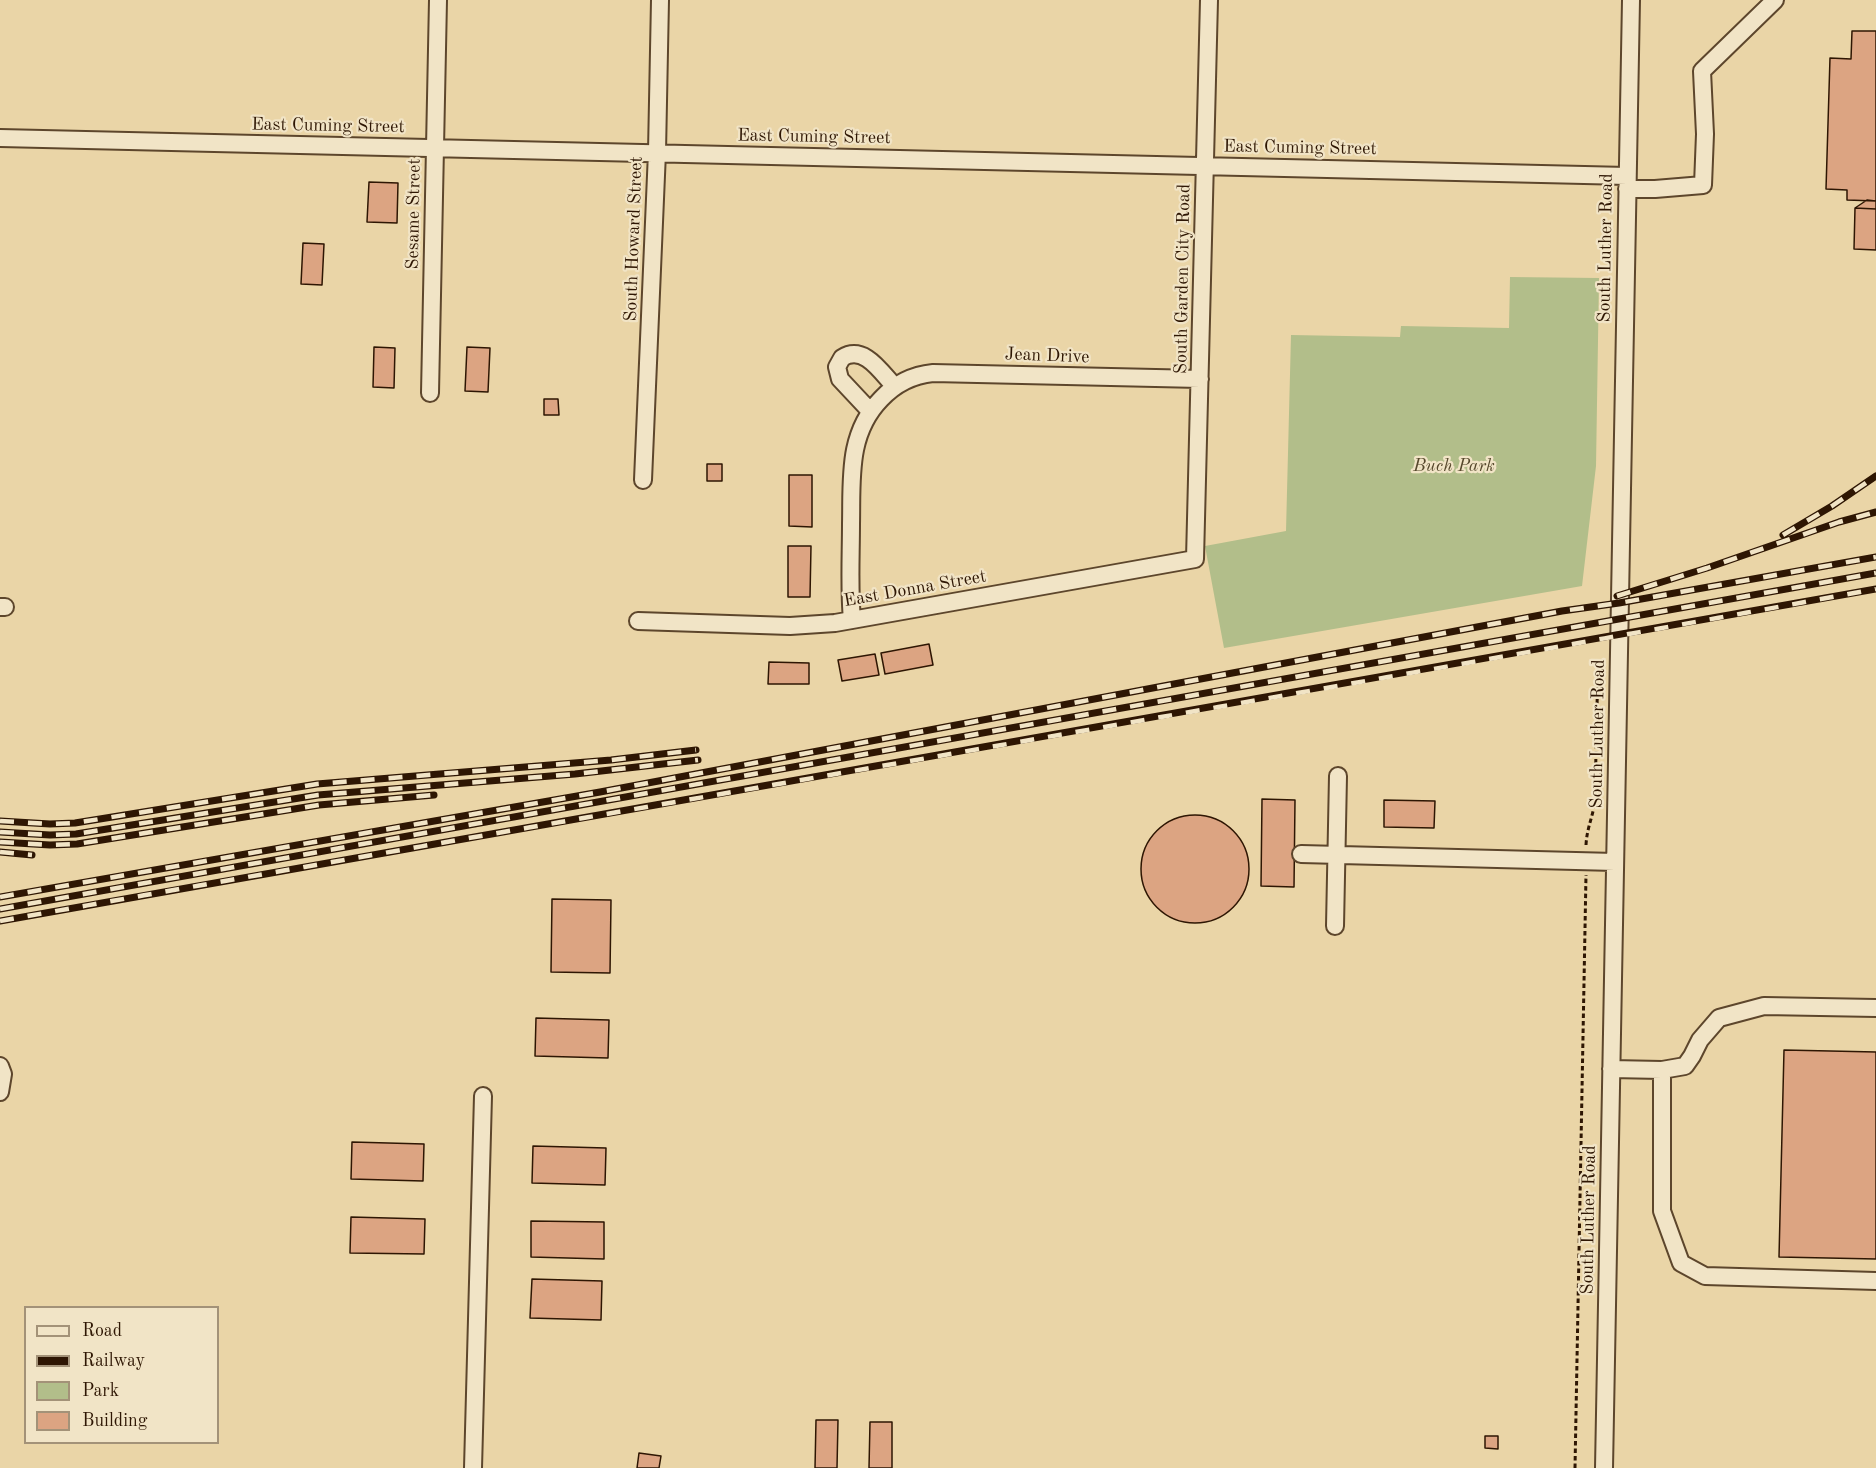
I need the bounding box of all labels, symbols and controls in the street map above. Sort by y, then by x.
street label: East Cuming Street [251,114,405,138]
street label: East Cuming Street [737,125,891,149]
street label: East Cuming Street [1223,136,1377,160]
street label: South Howard Street [620,156,648,322]
street label: Sesame Street [402,158,426,270]
street label: South Luther Road [1594,173,1618,323]
street label: South Garden City Road [1171,184,1195,374]
street label: Jean Drive [1004,344,1090,368]
park label: Buch Park [1413,455,1495,477]
street label: East Donna Street [842,566,988,612]
street label: South Luther Road [1586,659,1610,809]
street label: South Luther Road [1577,1145,1601,1295]
legend [24,1306,219,1444]
text: Road [82,1322,122,1340]
text: Railway [82,1352,145,1370]
text: Park [82,1382,119,1400]
text: Building [82,1412,147,1430]

